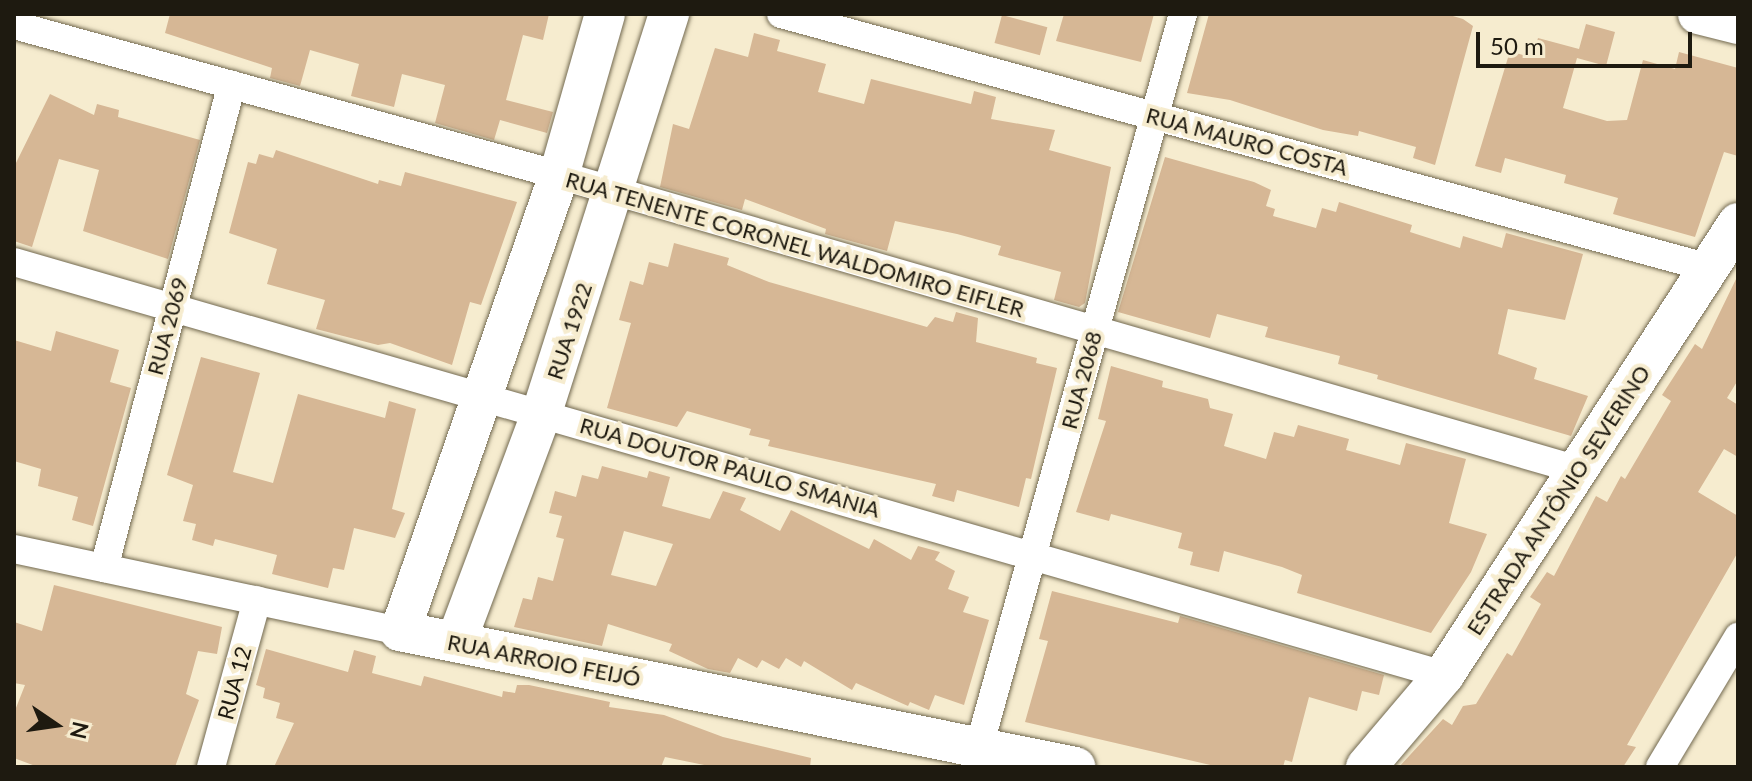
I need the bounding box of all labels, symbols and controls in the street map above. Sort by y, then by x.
scale bar [1480,16,1696,66]
text: 50 m [1490,31,1544,60]
street label: RUA MAURO COSTA [1143,101,1351,181]
street label: RUA TENENTE CORONEL WALDOMIRO EIFLER [562,165,1028,323]
street label: RUA 2069 [141,274,193,378]
street label: RUA 1922 [541,279,597,383]
street label: RUA 2068 [1055,328,1107,432]
street label: ESTRADA ANTÔNIO SEVERINO [1460,360,1656,640]
street label: RUA DOUTOR PAULO SMANIA [577,411,883,523]
street label: RUA ARROIO FEIJÓ [445,628,643,692]
street label: RUA 12 [211,643,257,723]
north arrow [16,685,96,765]
text: N [65,719,95,742]

